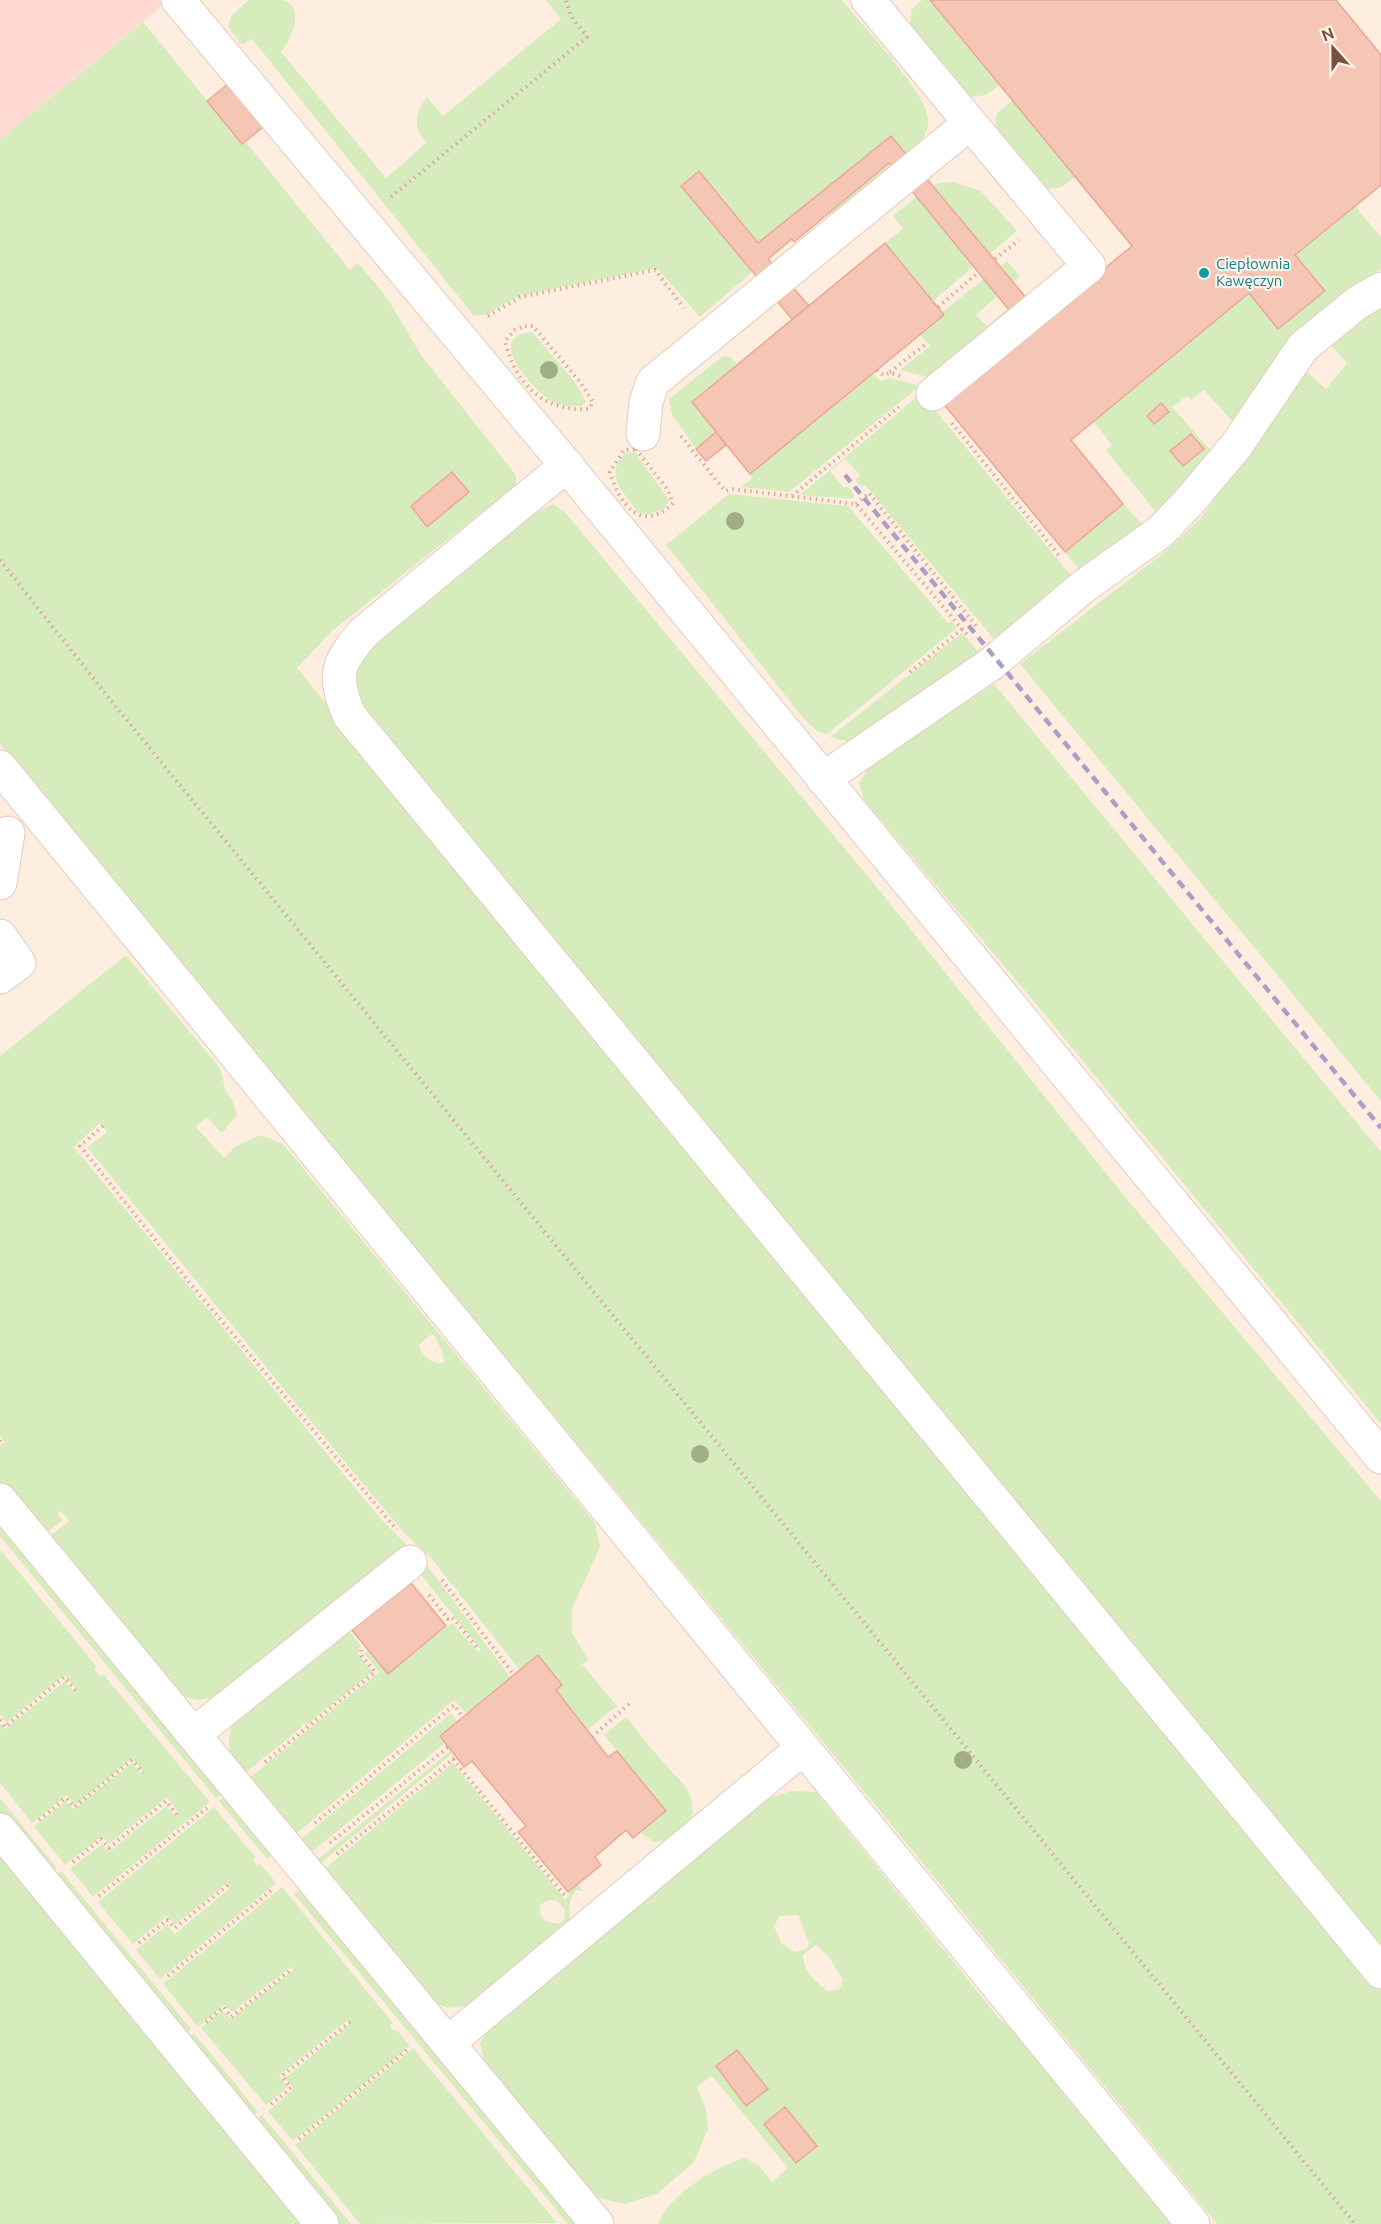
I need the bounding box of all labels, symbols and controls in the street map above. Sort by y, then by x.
north arrow [1303,18,1363,78]
text: N [1319,23,1336,45]
place label: Ciepłownia Kawęczyn [1216,255,1290,289]
marker: Ciepłownia Kawęczyn [1197,266,1211,280]

